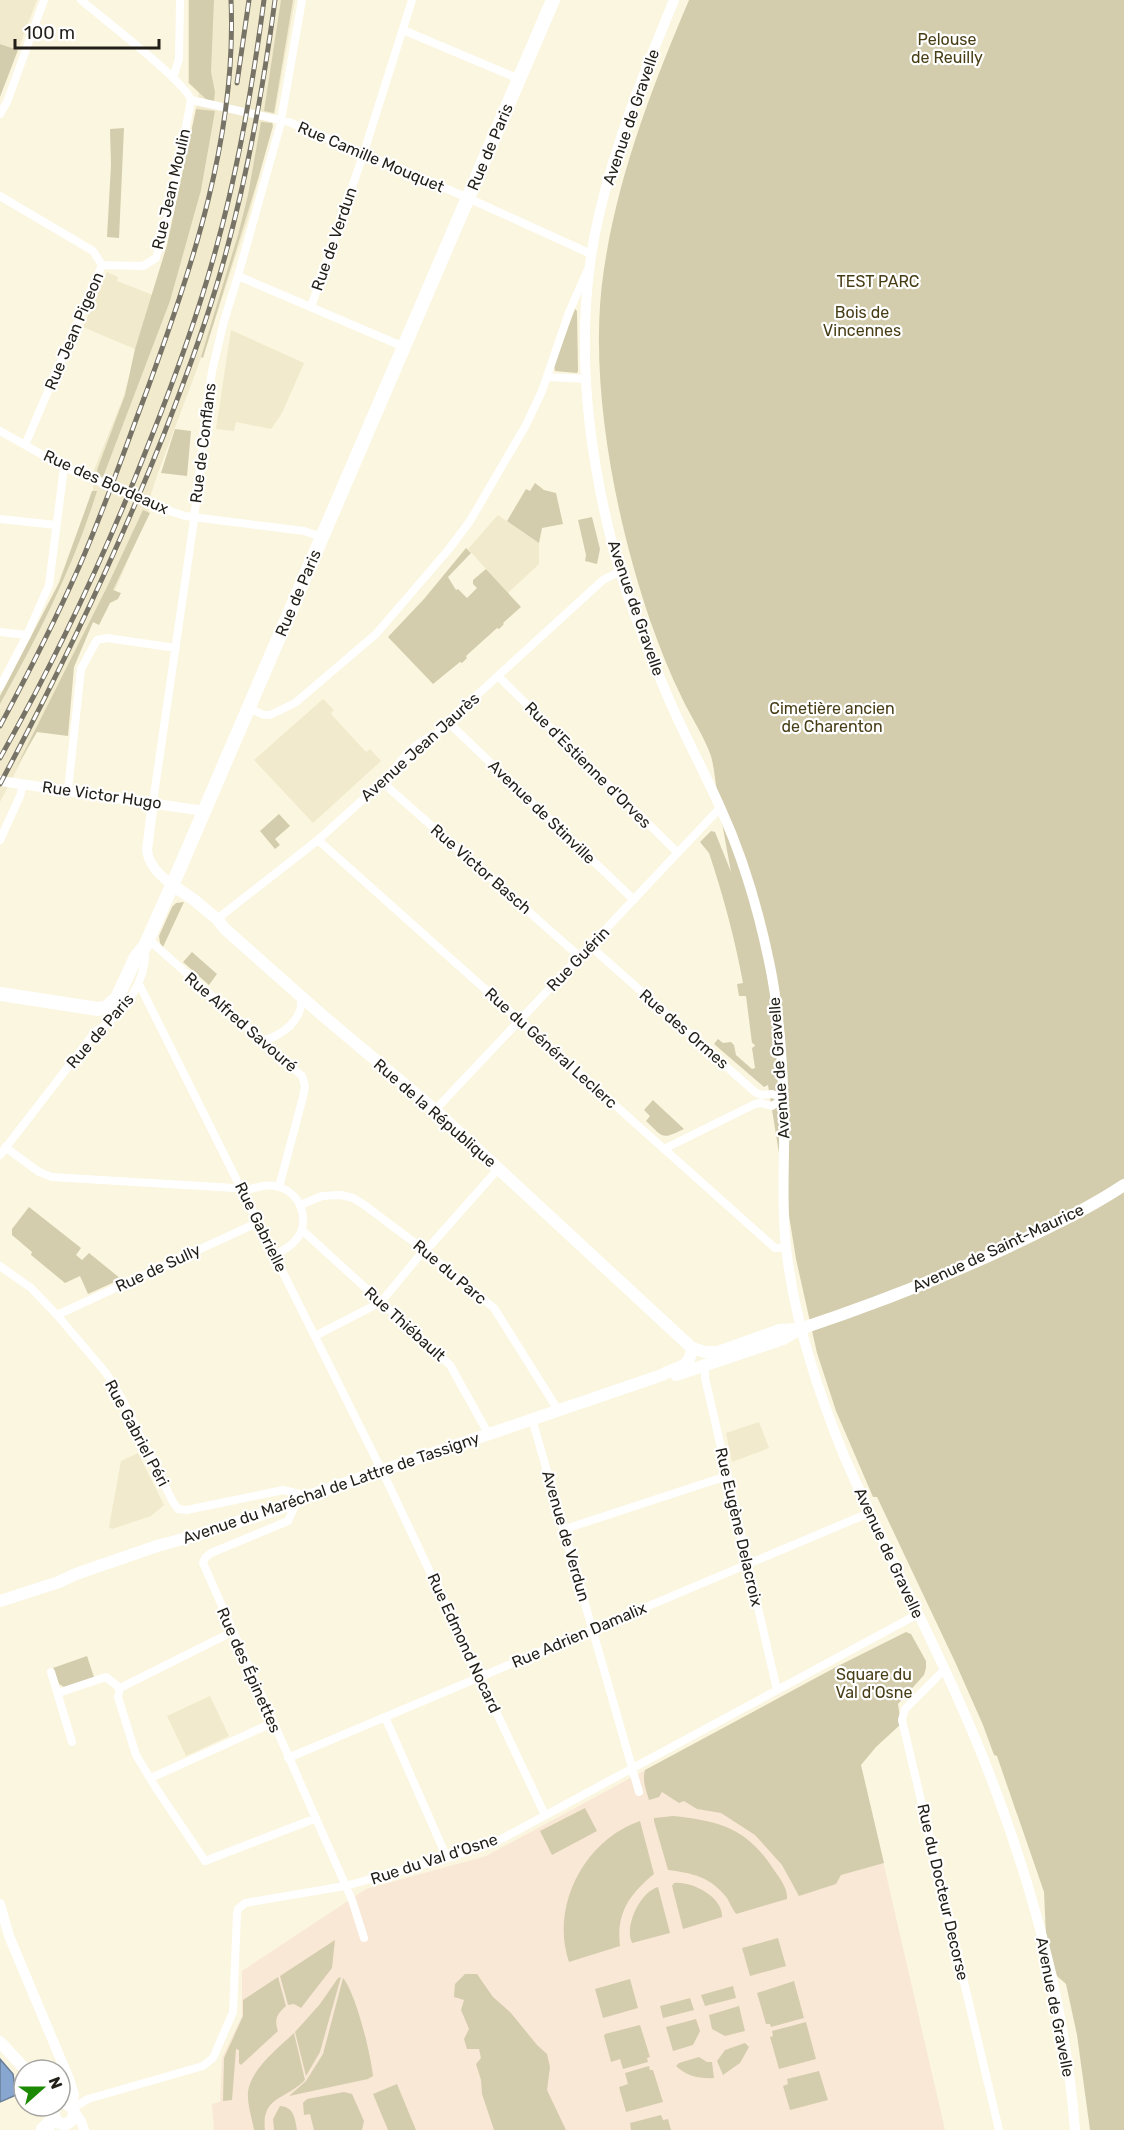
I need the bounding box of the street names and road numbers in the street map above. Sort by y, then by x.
street label: Avenue de Gravelle [599,47,663,187]
street label: Rue de Paris [463,101,517,193]
street label: Rue Camille Mouquet [295,118,447,196]
street label: Rue Jean Moulin [148,127,194,251]
street label: Rue de Verdun [307,185,361,293]
street label: Rue Jean Pigeon [41,269,107,393]
street label: Rue de Conflans [186,382,220,504]
street label: Rue des Bordeaux [41,446,172,518]
street label: Avenue de Gravelle [604,538,668,678]
street label: Rue de Paris [271,547,325,639]
street label: Avenue Jean Jaurès [357,689,483,805]
street label: Rue d'Estienne d'Orves [521,698,655,832]
street label: Avenue de Stinville [485,756,599,868]
street label: Rue Victor Hugo [41,777,163,813]
street label: Rue Victor Basch [427,820,535,918]
street label: Rue Guérin [543,923,613,995]
street label: Rue Alfred Savouré [181,968,301,1076]
street label: Rue du Général Leclerc [481,984,621,1113]
street label: Rue des Ormes [636,985,732,1073]
street label: Rue de Paris [63,990,137,1072]
street label: Avenue de Gravelle [765,996,793,1140]
street label: Rue de la République [370,1055,500,1171]
street label: Rue Gabrielle [231,1179,291,1275]
street label: Avenue de Saint-Maurice [909,1200,1087,1296]
street label: Rue du Parc [410,1236,491,1308]
street label: Rue de Sully [112,1240,204,1296]
street label: Rue Thiébault [361,1283,449,1365]
street label: Rue Gabriel Péri [101,1376,173,1490]
street label: Avenue du Maréchal de Lattre de Tassigny [180,1428,482,1548]
street label: Rue Eugène Delacroix [711,1446,767,1609]
street label: Avenue de Verdun [538,1468,594,1604]
street label: Avenue de Gravelle [850,1485,928,1621]
street label: Rue Edmond Nocard [423,1570,505,1716]
street label: Rue Adrien Damalix [509,1598,650,1672]
street label: Rue des Épinettes [213,1605,285,1735]
street label: Rue du Docteur Decorse [913,1802,973,1982]
street label: Rue du Val d'Osne [368,1829,500,1889]
street label: Avenue de Gravelle [1032,1935,1078,2079]

